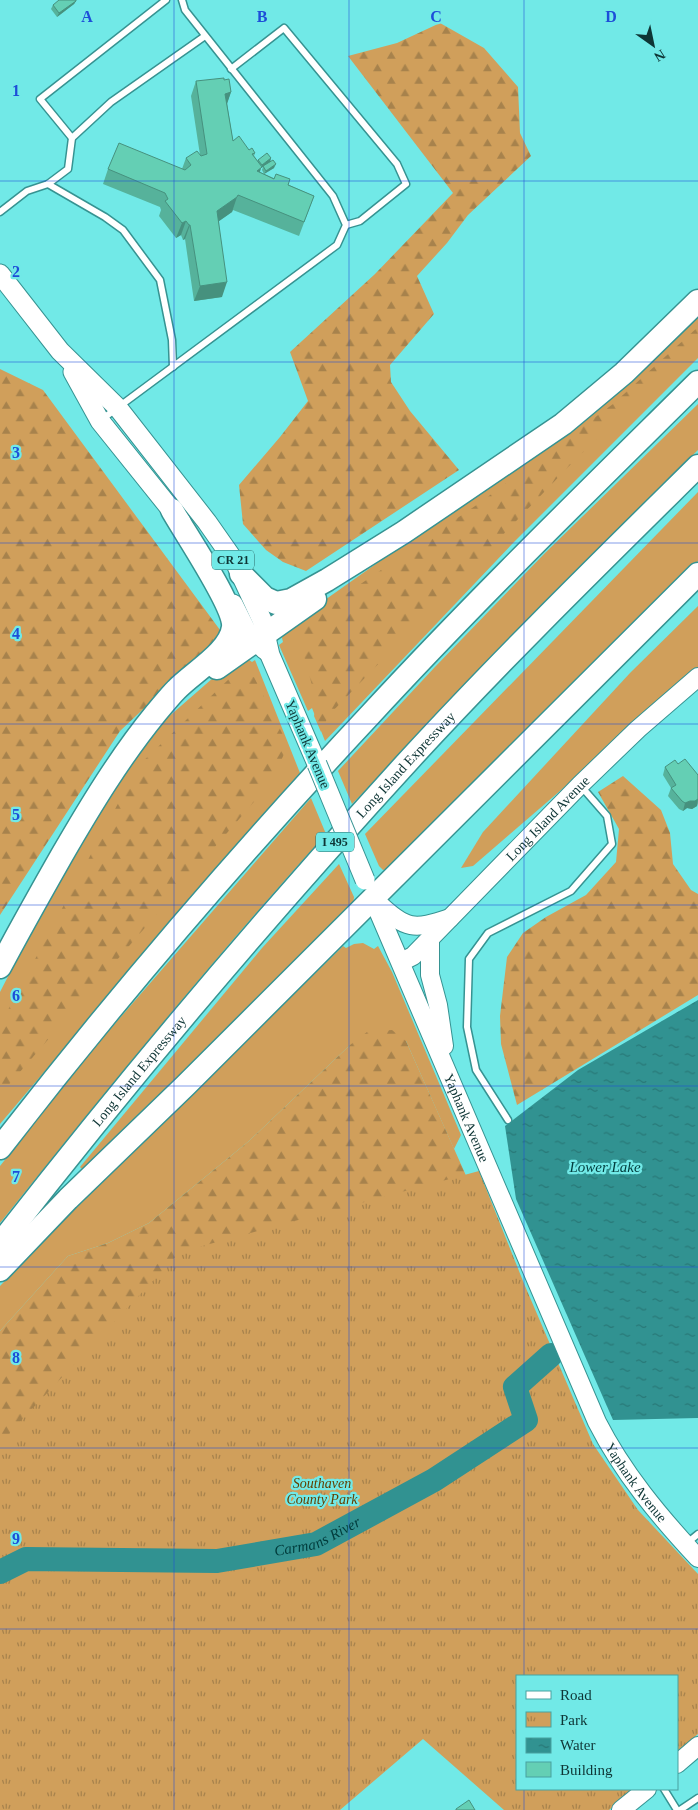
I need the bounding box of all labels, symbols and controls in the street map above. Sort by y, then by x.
text: A [81,8,93,25]
text: B [257,8,268,25]
text: C [430,8,442,25]
text: D [605,8,617,25]
north arrow [628,20,678,70]
text: N [651,46,668,65]
text: 1 [12,82,20,99]
text: 2 [12,263,20,280]
text: 3 [12,444,20,461]
road number: CR 21 [212,550,254,570]
text: 4 [12,625,20,642]
street label: Yaphank Avenue [282,698,333,791]
street label: Long Island Expressway [353,709,458,821]
street label: Long Island Avenue [503,773,593,864]
text: 5 [12,806,20,823]
road number: I 495 [316,832,354,852]
text: 6 [12,987,20,1004]
street label: Long Island Expressway [90,1013,189,1129]
street label: Yaphank Avenue [441,1072,492,1164]
water label: Lower Lake [568,1159,641,1175]
text: 7 [12,1168,20,1185]
text: 8 [12,1349,20,1366]
street label: Yaphank Avenue [602,1440,670,1525]
park label: Southaven County Park [286,1476,358,1507]
water label: Carmans River [273,1513,363,1559]
text: 9 [12,1530,20,1547]
legend [516,1675,678,1790]
text: Road [560,1687,592,1703]
text: Park [560,1712,588,1728]
text: Water [560,1737,595,1753]
text: Building [560,1762,613,1778]

